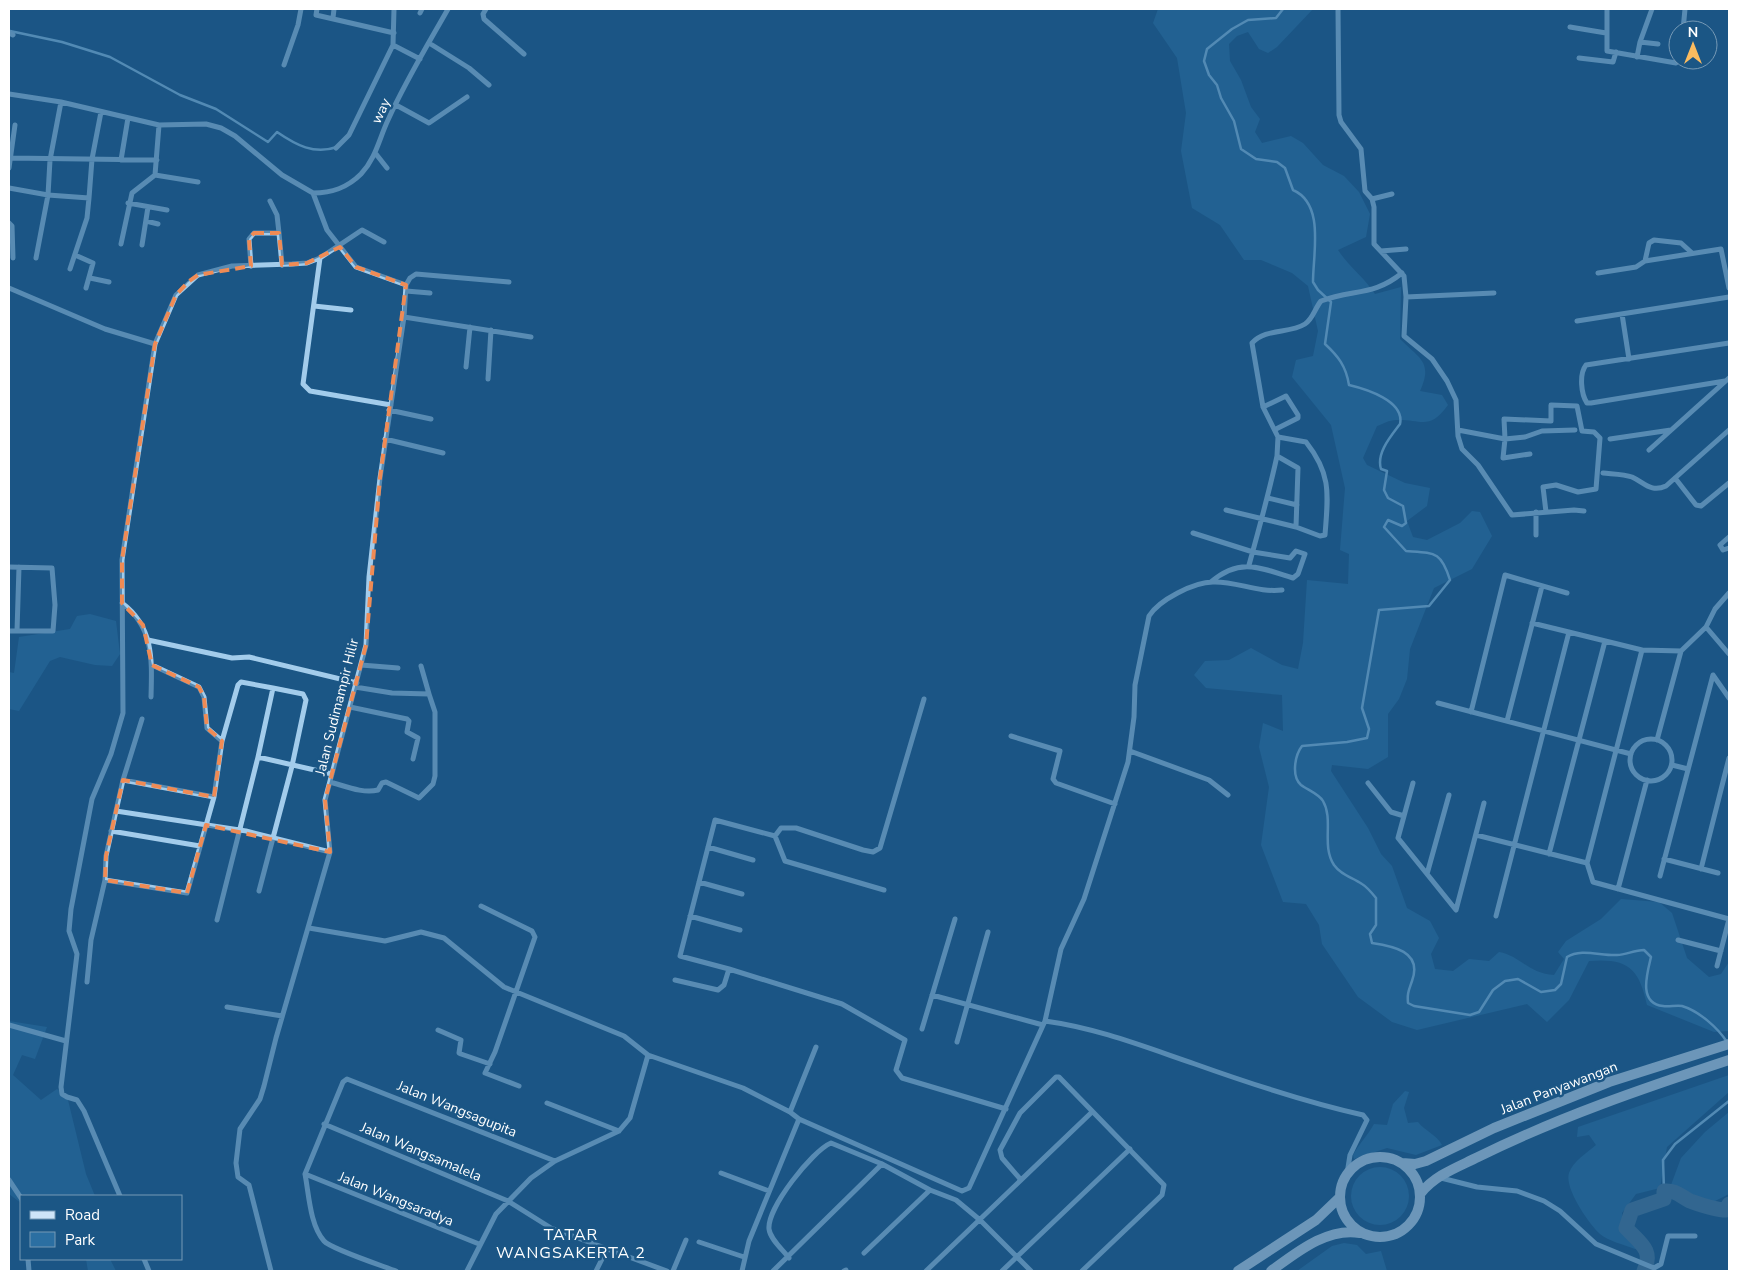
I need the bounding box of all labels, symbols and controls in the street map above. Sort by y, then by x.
north arrow [1668,20,1718,70]
text: N [1688,23,1698,42]
street label: way [367,94,395,127]
street label: Jalan Sudimampir Hilir [311,636,363,779]
street label: Jalan Panyawangan [1497,1057,1620,1119]
street label: Jalan Wangsagupita [394,1076,520,1142]
street label: Jalan Wangsamalela [357,1117,485,1186]
street label: Jalan Wangsaradya [335,1167,456,1231]
legend [20,1195,182,1260]
text: Road [65,1205,100,1225]
district label: TATAR WANGSAKERTA 2 [496,1224,646,1264]
text: Park [65,1230,95,1250]

